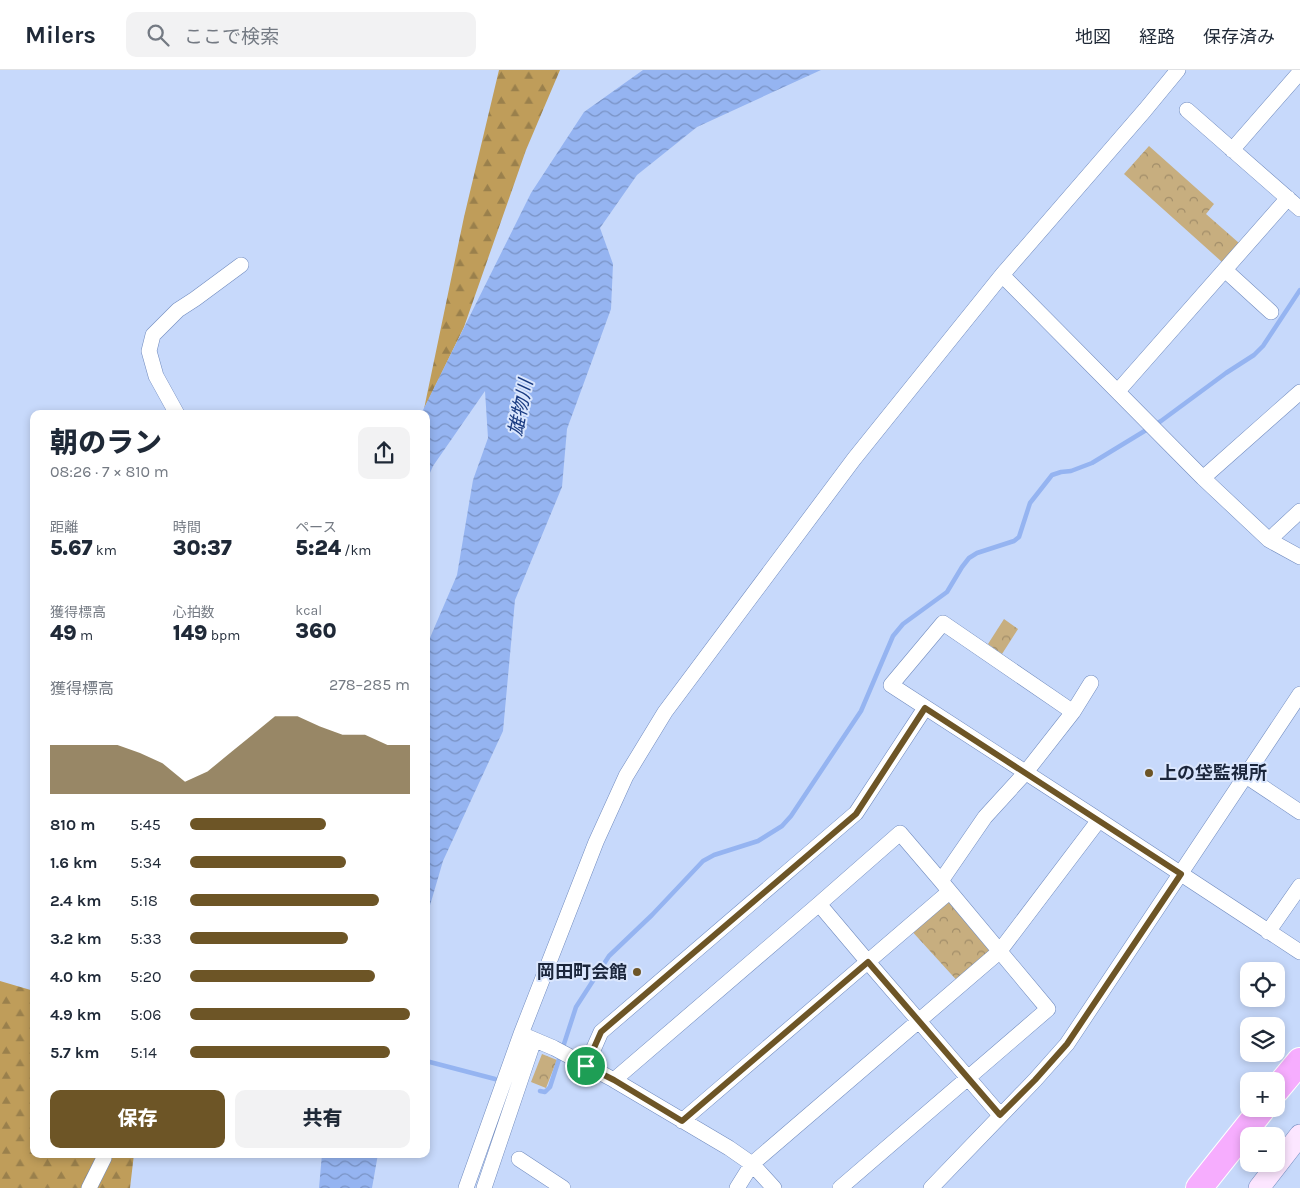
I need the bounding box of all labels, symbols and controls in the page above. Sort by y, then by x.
search box [126,12,476,57]
text: Milers [25,21,96,49]
icon: search [144,21,172,49]
text: ここで検索 [184,26,279,48]
text: 地図 [1075,26,1111,48]
text: 経路 [1139,26,1175,48]
text: 保存済み [1203,26,1275,48]
water label: 雄物川 [505,376,538,438]
text: 朝のラン [50,426,162,459]
button: share [358,427,410,479]
text: 08:26 · 7 × 810 m [50,462,169,481]
text: 距離 [50,519,78,536]
text: 時間 [173,519,201,536]
text: ペース [295,519,337,536]
text: 5.67 [50,536,93,560]
text: 30:37 [173,536,232,560]
text: 5:24 [295,536,341,560]
text: km [93,542,117,559]
text: /km [341,542,371,559]
text: kcal [295,602,322,619]
text: 獲得標高 [50,604,106,621]
text: 心拍数 [173,604,215,621]
text: 360 [295,619,337,643]
text: 49 [50,621,77,645]
text: 149 [173,621,208,645]
text: m [77,627,93,644]
text: bpm [208,627,240,644]
text: 278–285 m [329,675,410,694]
text: 獲得標高 [50,679,114,698]
place label: 上の垈監視所 [1159,762,1267,784]
marker: 上の垈監視所 [1143,767,1155,779]
text: 810 m [50,815,95,834]
text: 5:45 [130,815,161,834]
text: 1.6 km [50,853,98,872]
text: 5:34 [130,853,161,872]
text: 2.4 km [50,891,101,910]
text: 5:18 [130,891,158,910]
text: 3.2 km [50,929,102,948]
text: 5:33 [130,929,162,948]
place label: 岡田町会館 [537,961,627,983]
map controls [1240,962,1285,1172]
button: locate [1240,962,1285,1007]
marker: 岡田町会館 [631,966,643,978]
text: 4.0 km [50,967,102,986]
text: 5:20 [130,967,162,986]
text: 4.9 km [50,1005,101,1024]
text: 5:06 [130,1005,161,1024]
button: layers [1240,1017,1285,1062]
text: 5.7 km [50,1043,99,1062]
text: 5:14 [130,1043,157,1062]
pin [565,1045,607,1087]
icon: arrive [572,1052,600,1080]
button: + [1240,1072,1285,1117]
button: 保存 [50,1090,225,1148]
button: 共有 [235,1090,410,1148]
button: − [1240,1127,1285,1172]

